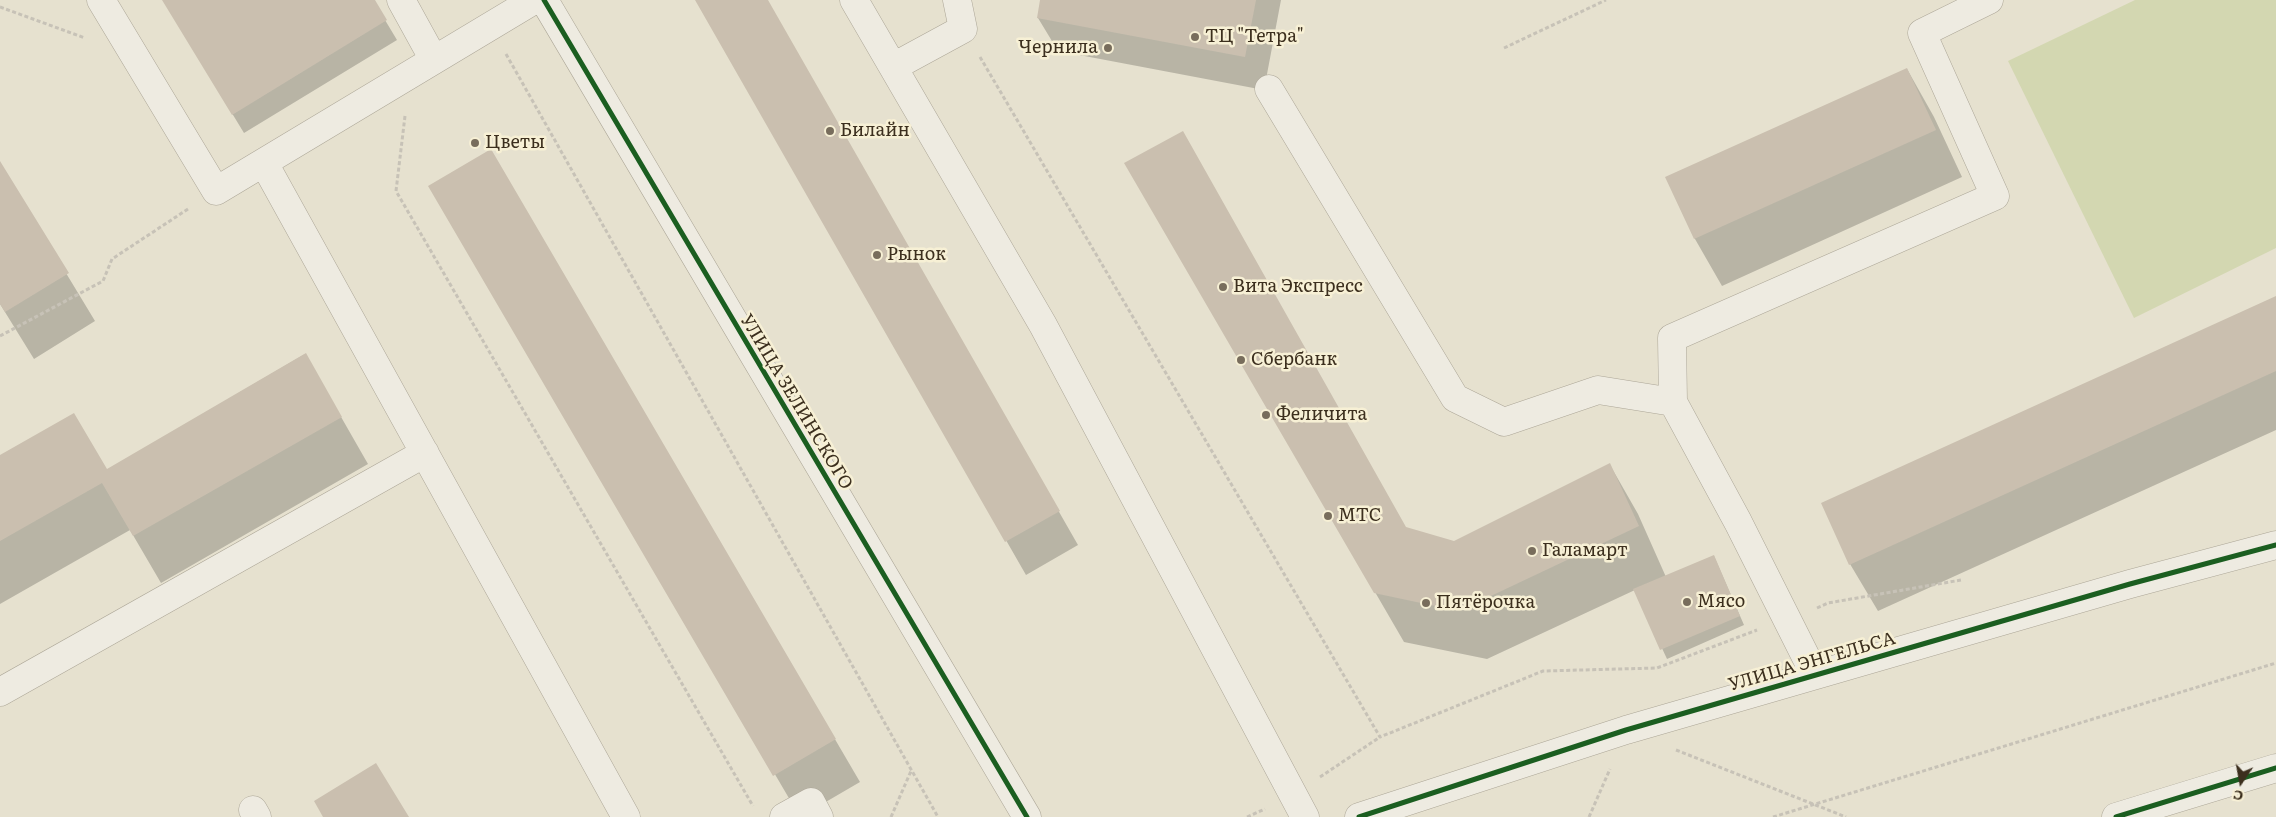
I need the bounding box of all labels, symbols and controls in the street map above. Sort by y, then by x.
place label: ТЦ "Тетра" [1205,26,1304,48]
marker: ТЦ "Тетра" [1189,31,1201,43]
place label: Чернила [1018,37,1098,59]
marker: Чернила [1102,42,1114,54]
place label: Билайн [840,120,910,142]
marker: Билайн [824,125,836,137]
place label: Цветы [485,132,545,154]
marker: Цветы [469,137,481,149]
place label: Рынок [887,244,946,266]
marker: Рынок [871,249,883,261]
place label: Вита Экспресс [1233,276,1363,298]
marker: Вита Экспресс [1217,281,1229,293]
street label: УЛИЦА ЗЕЛИНСКОГО [735,311,857,493]
place label: Сбербанк [1251,349,1337,371]
marker: Сбербанк [1235,354,1247,366]
place label: Феличита [1276,404,1367,426]
marker: Феличита [1260,409,1272,421]
place label: МТС [1338,505,1381,527]
marker: МТС [1322,510,1334,522]
place label: Галамарт [1542,540,1628,562]
marker: Галамарт [1526,545,1538,557]
place label: Мясо [1697,591,1745,613]
place label: Пятёрочка [1436,592,1535,614]
marker: Мясо [1681,596,1693,608]
marker: Пятёрочка [1420,597,1432,609]
street label: УЛИЦА ЭНГЕЛЬСА [1726,628,1898,696]
north arrow [2216,757,2266,807]
text: С [2231,786,2245,807]

